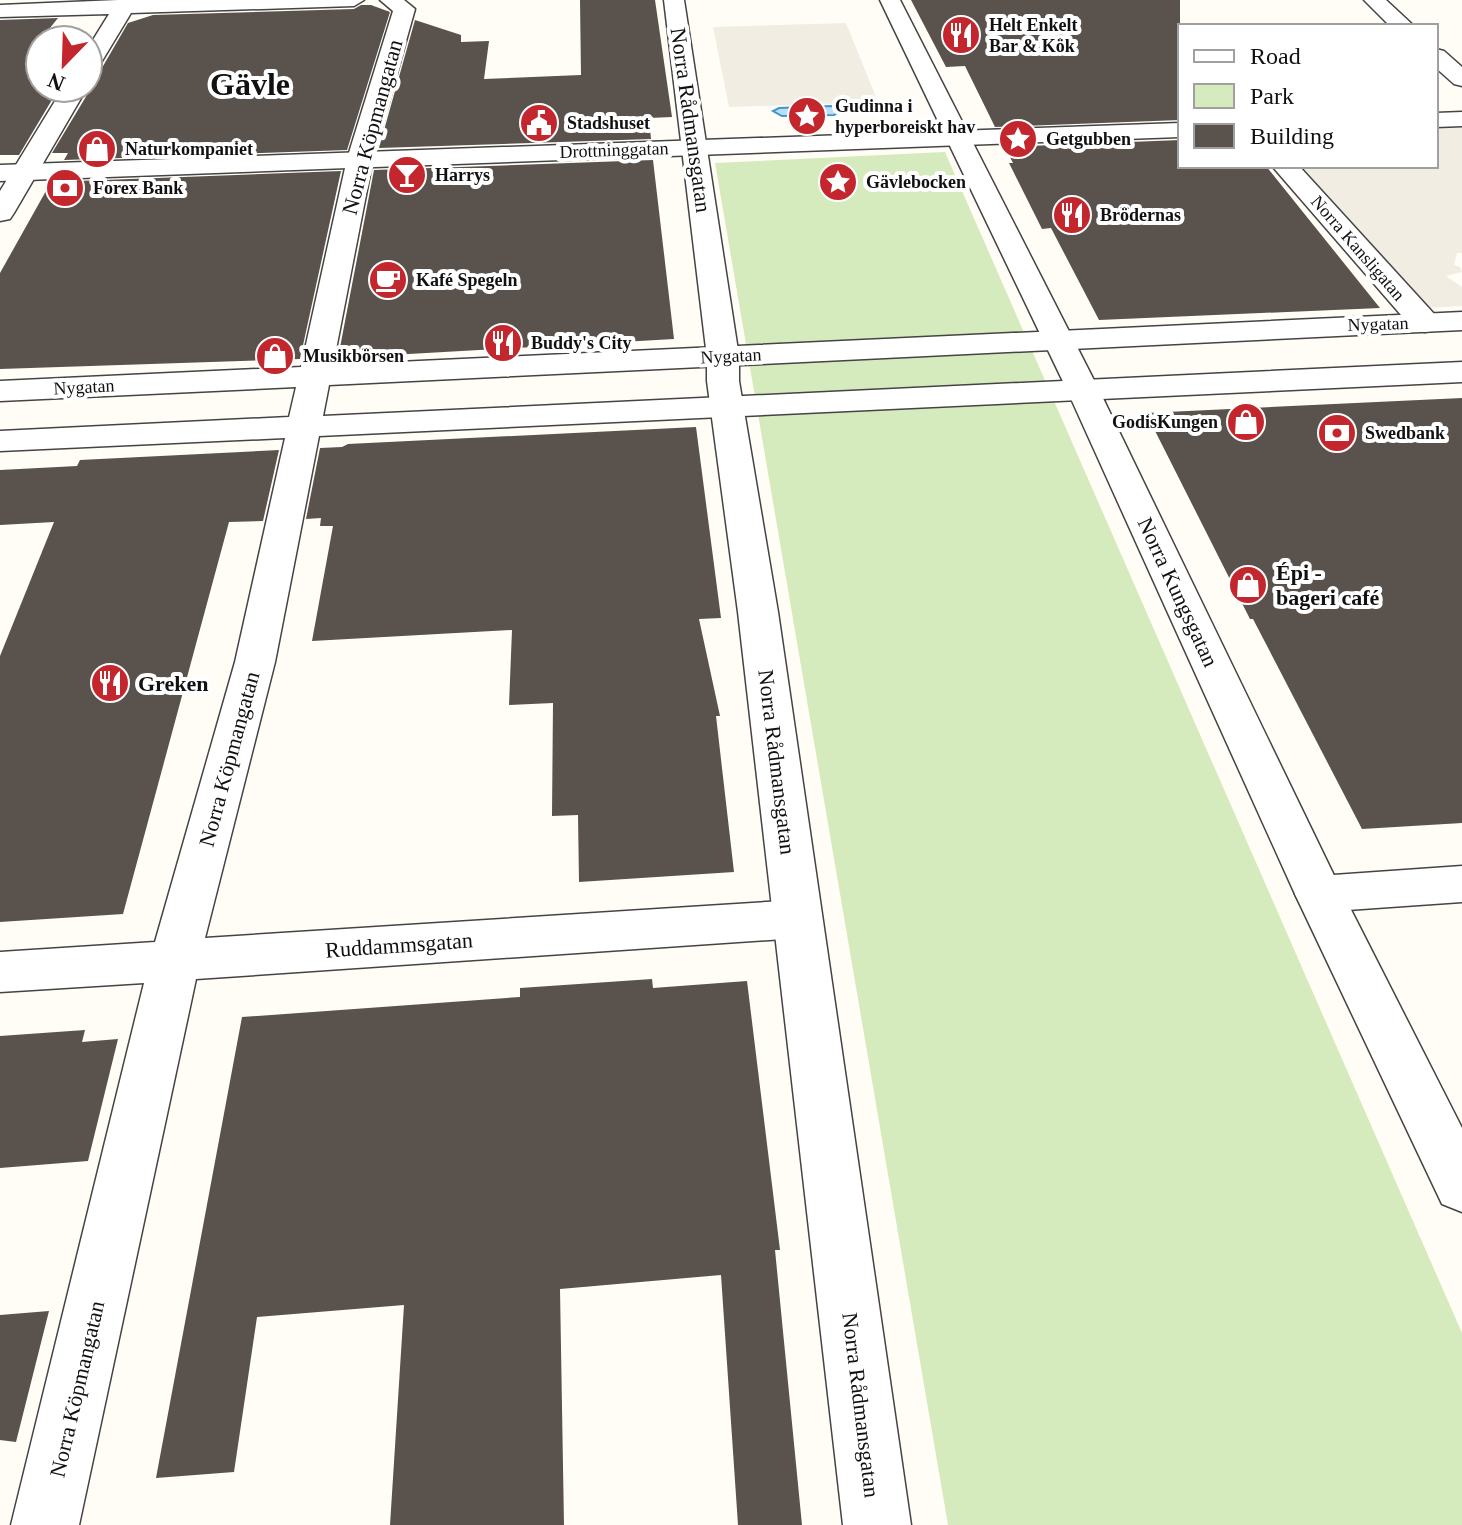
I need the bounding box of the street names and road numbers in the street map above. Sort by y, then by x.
street label: Norra Rådmansgatan [666,26,716,214]
street label: Norra Köpmangatan [337,37,407,217]
street label: Drottninggatan [559,138,669,162]
street label: Norra Kansligatan [1307,191,1409,305]
street label: Nygatan [1347,313,1409,335]
street label: Nygatan [700,344,762,368]
street label: Nygatan [53,375,115,399]
street label: Norra Kungsgatan [1132,513,1224,671]
street label: Norra Rådmansgatan [753,668,801,856]
street label: Norra Köpmangatan [194,669,264,849]
street label: Ruddammsgatan [324,927,474,963]
street label: Norra Köpmangatan [45,1298,109,1480]
street label: Norra Rådmansgatan [837,1311,885,1499]

